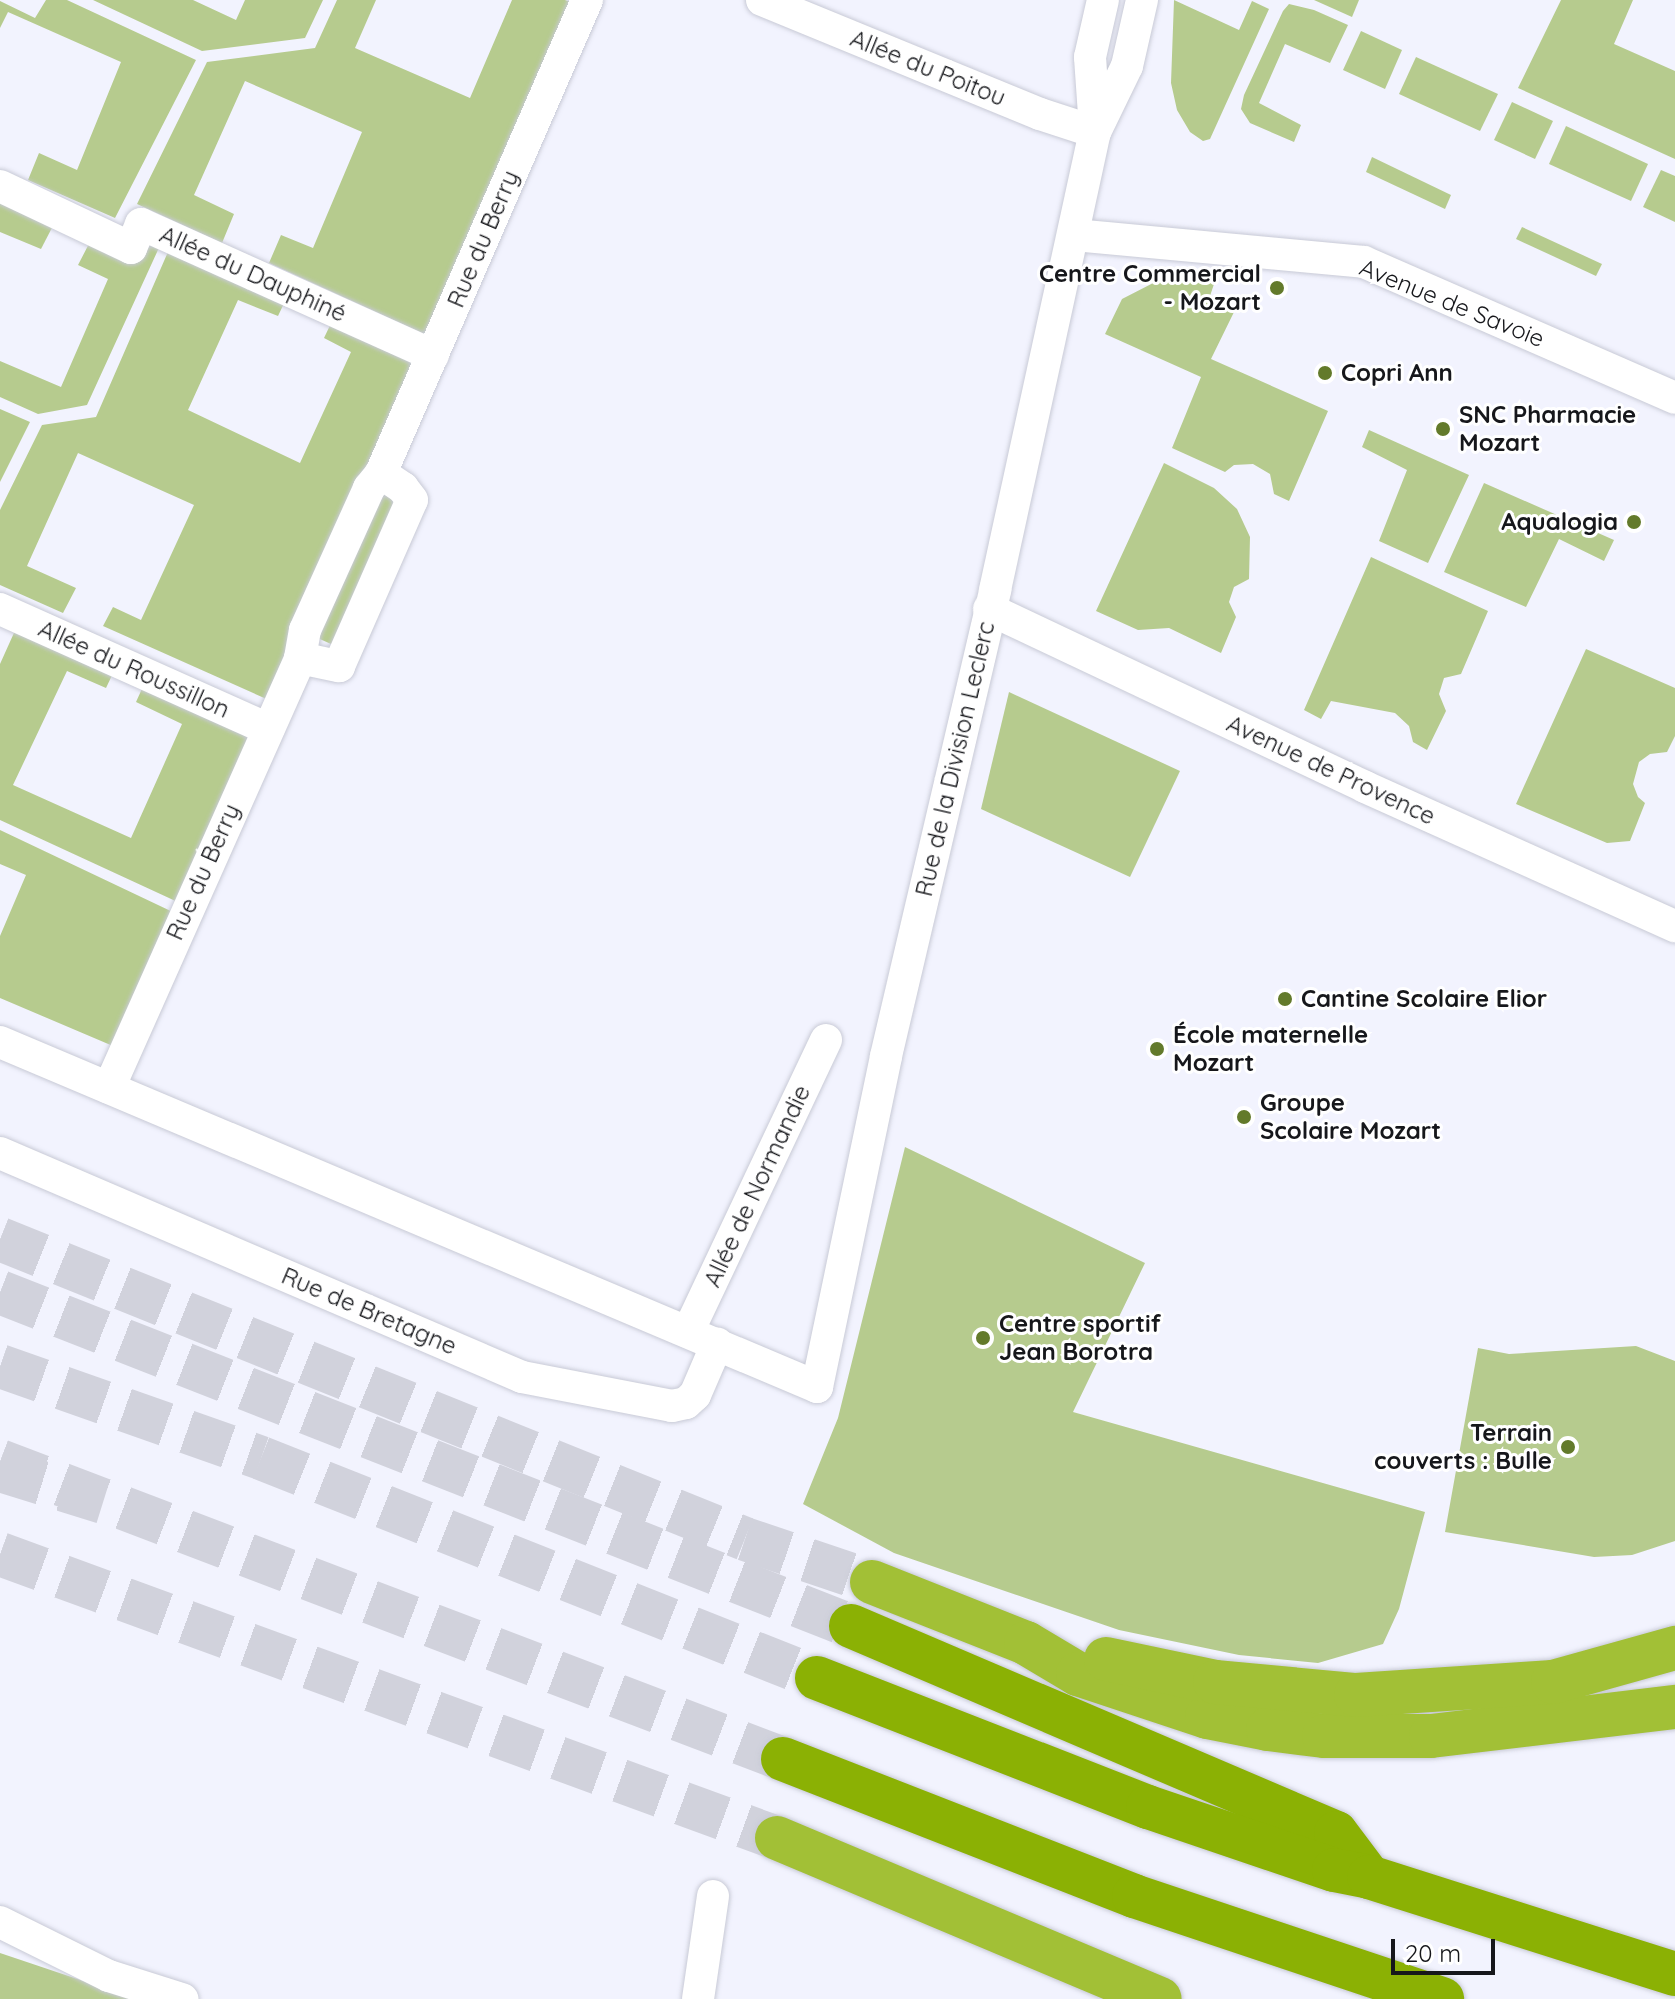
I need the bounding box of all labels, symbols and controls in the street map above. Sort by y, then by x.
street label: Allée du Poitou [846,24,1010,112]
street label: Rue du Berry [441,166,525,312]
street label: Allée du Dauphiné [155,220,351,328]
street label: Avenue de Savoie [1355,253,1549,353]
place label: Centre Commercial - Mozart [1039,260,1261,316]
marker: Centre Commercial - Mozart [1268,279,1286,297]
place label: Copri Ann [1341,359,1453,387]
marker: Copri Ann [1316,364,1334,382]
place label: SNC Pharmacie Mozart [1459,401,1636,457]
marker: SNC Pharmacie Mozart [1434,420,1452,438]
place label: Aqualogia [1501,508,1618,536]
marker: Aqualogia [1625,513,1643,531]
street label: Allée du Roussillon [34,614,234,724]
street label: Rue de la Division Leclerc [909,619,1001,899]
street label: Avenue de Provence [1222,709,1440,831]
street label: Rue du Berry [160,799,246,945]
place label: Cantine Scolaire Elior [1301,985,1547,1013]
marker: Cantine Scolaire Elior [1276,990,1294,1008]
place label: École maternelle Mozart [1173,1021,1368,1077]
marker: École maternelle Mozart [1148,1040,1166,1058]
street label: Allée de Normandie [698,1080,816,1292]
place label: Groupe Scolaire Mozart [1260,1089,1441,1145]
marker: Groupe Scolaire Mozart [1235,1108,1253,1126]
street label: Rue de Bretagne [277,1261,461,1361]
place label: Centre sportif Jean Borotra [999,1310,1161,1366]
marker: Centre sportif Jean Borotra [974,1329,992,1347]
place label: Terrain couverts : Bulle [1374,1419,1552,1475]
marker: Terrain couverts : Bulle [1559,1438,1577,1456]
scale bar [1395,1923,1499,1973]
text: 20 m [1405,1938,1461,1968]

